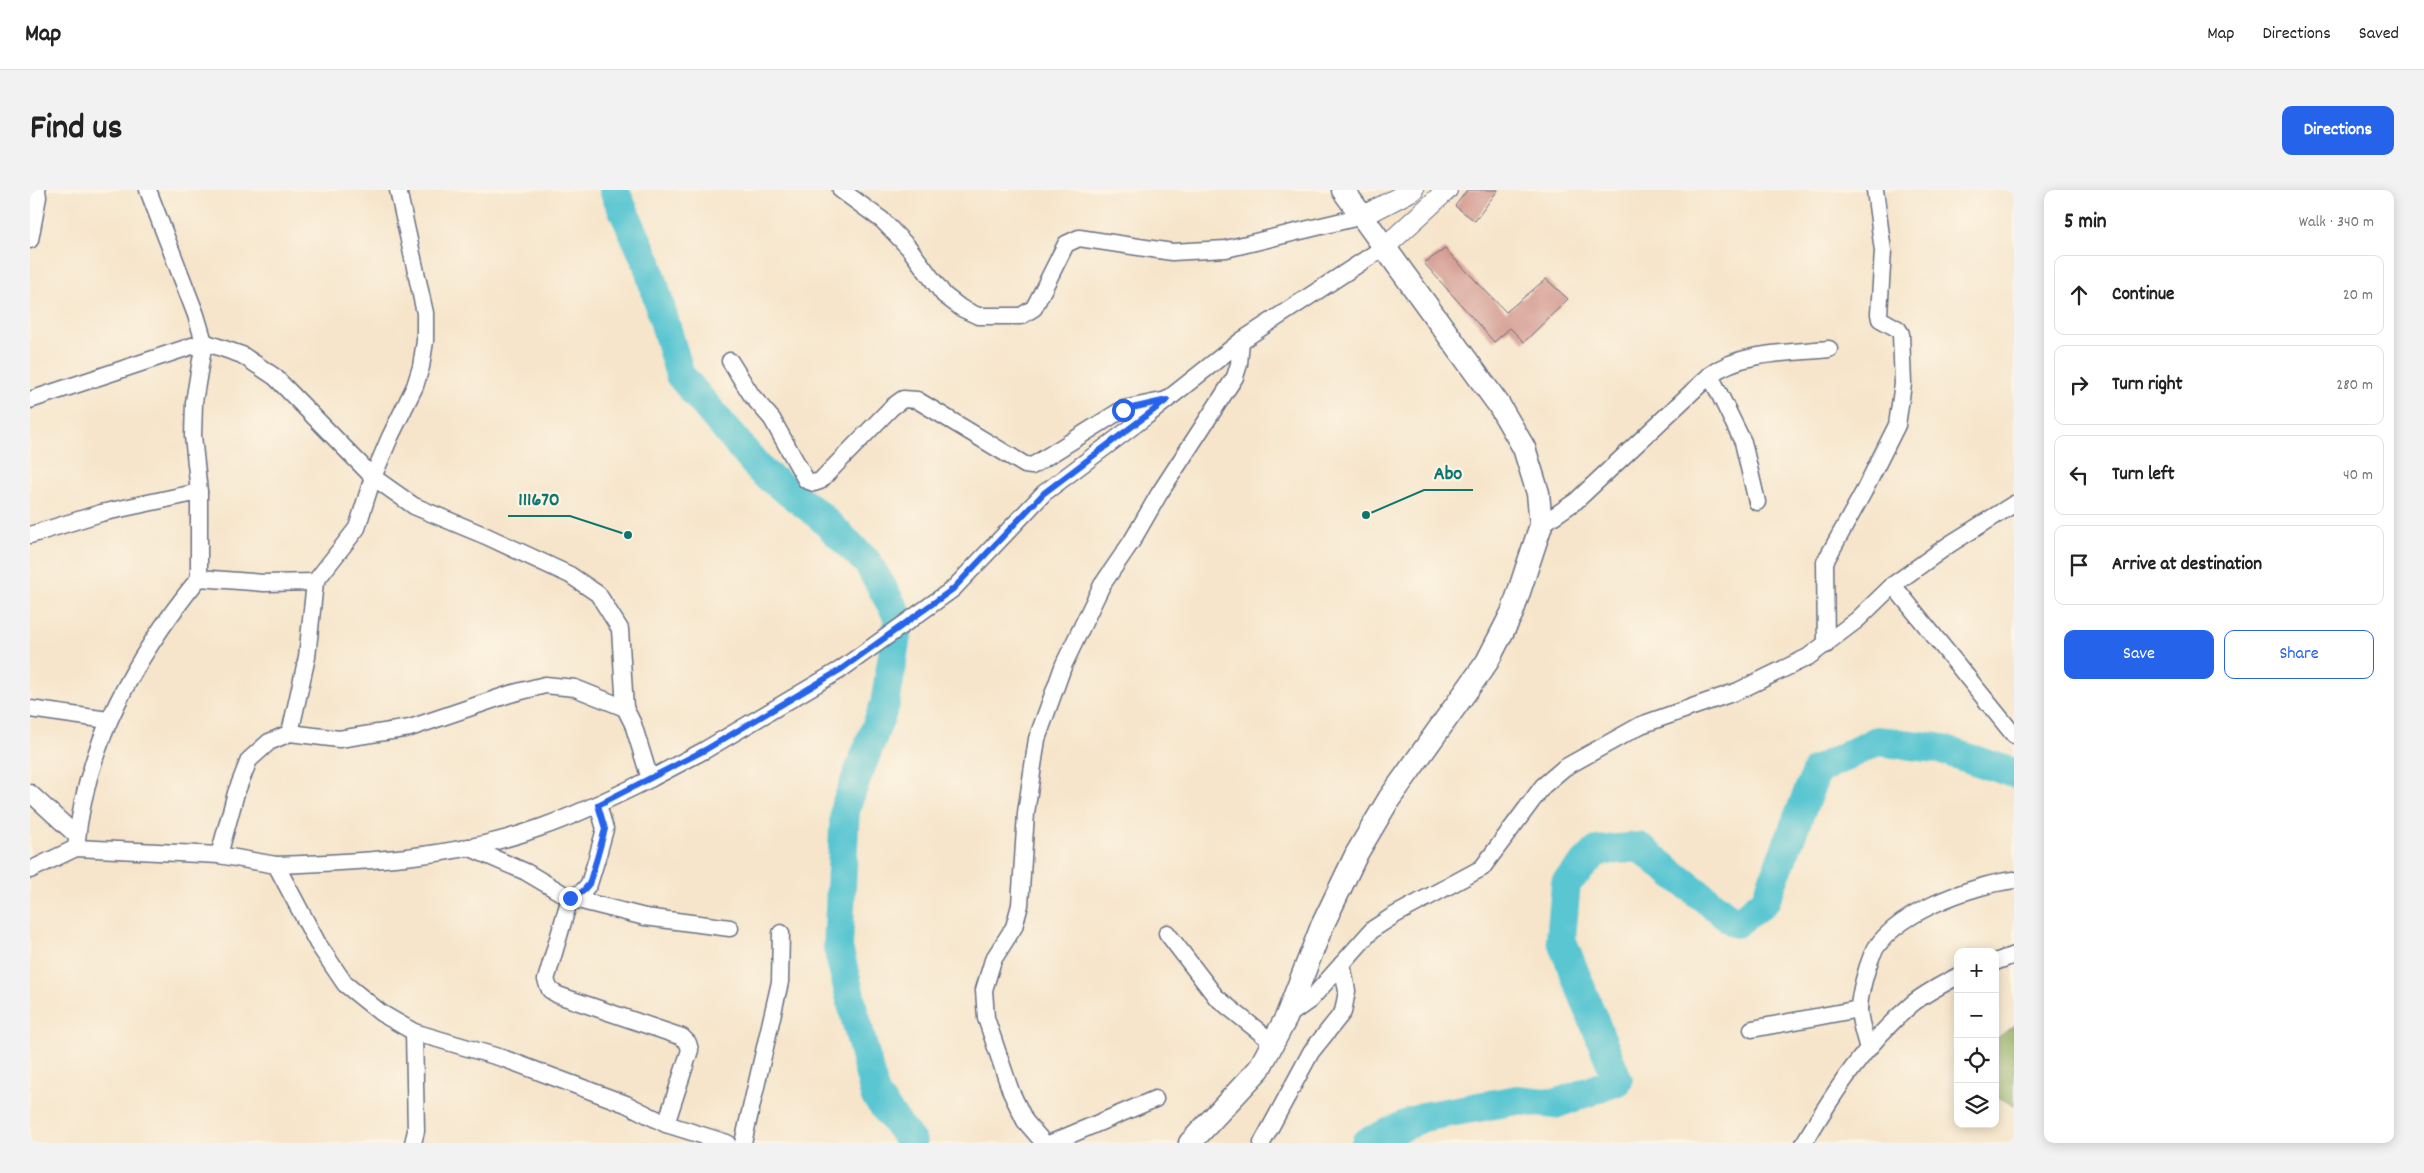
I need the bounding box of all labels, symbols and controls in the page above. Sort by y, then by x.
text: Map [25,18,61,52]
text: Map [2207,22,2234,47]
text: Directions [2262,22,2331,47]
text: Saved [2359,22,2399,47]
text: Find us [30,105,122,155]
button: Directions [2282,106,2394,155]
text: 5 min [2064,208,2107,238]
text: Walk · 340 m [2299,211,2374,234]
icon: ahead [2065,281,2093,309]
text: Continue [2112,282,2174,309]
text: 20 m [2343,284,2373,307]
icon: right [2065,371,2093,399]
text: Turn right [2112,372,2183,399]
text: 280 m [2336,374,2373,397]
route start [1112,399,1135,422]
callout: Abo [1424,455,1473,490]
text: Abo [1434,461,1462,489]
icon: left [2065,461,2093,489]
text: Turn left [2112,462,2175,489]
text: 40 m [2343,464,2373,487]
callout: 111670 [508,481,570,516]
text: 111670 [518,487,560,515]
icon: arrive [2065,551,2093,579]
text: Arrive at destination [2112,552,2262,579]
button: Save [2064,630,2214,679]
button: Share [2224,630,2374,679]
route end [559,887,582,910]
map controls [1954,948,1999,1128]
button: + [1954,948,1999,993]
button: − [1954,993,1999,1038]
button: locate [1954,1038,1999,1083]
button: layers [1954,1083,1999,1128]

